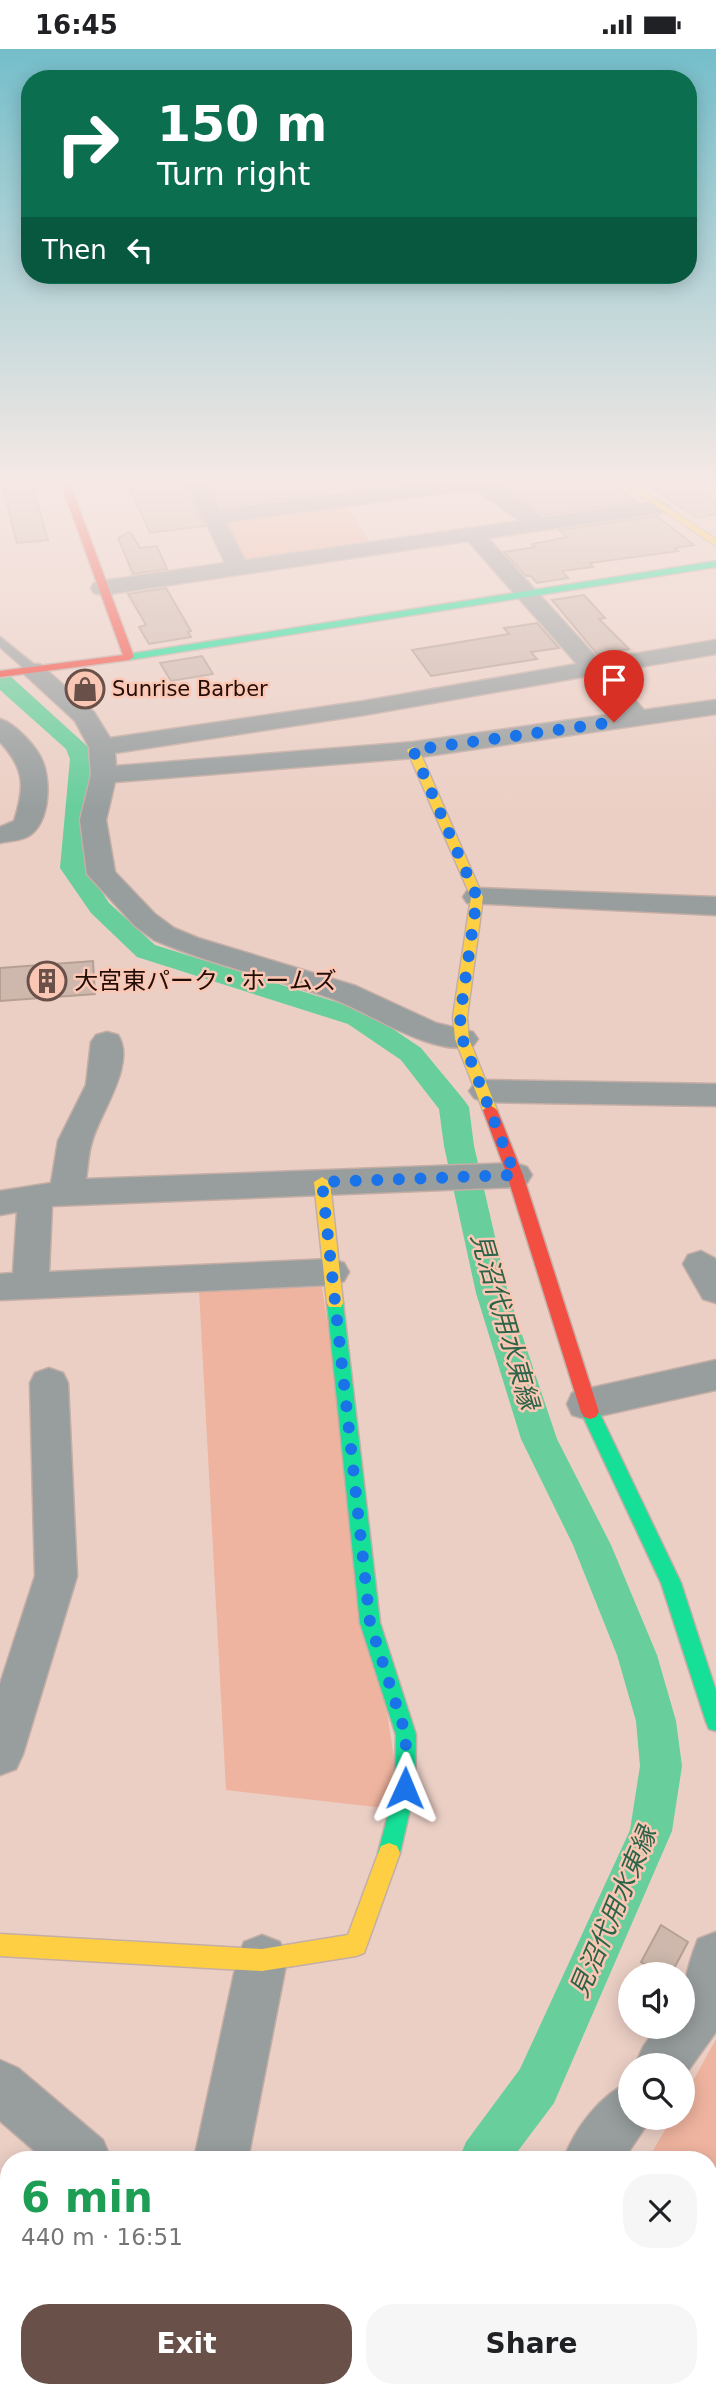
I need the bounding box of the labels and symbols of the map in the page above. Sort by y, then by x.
pin [584,650,644,722]
shop icon: Sunrise Barber [64,668,106,710]
place label: Sunrise Barber [112,677,268,701]
building icon: 大宮東パーク・ホームズ [26,960,68,1002]
place label: 大宮東パーク・ホームズ [74,967,337,995]
water label: 見沼代用水東縁 [465,1229,545,1415]
position arrow [368,1751,442,1825]
water label: 見沼代用水東縁 [564,1820,664,2002]

